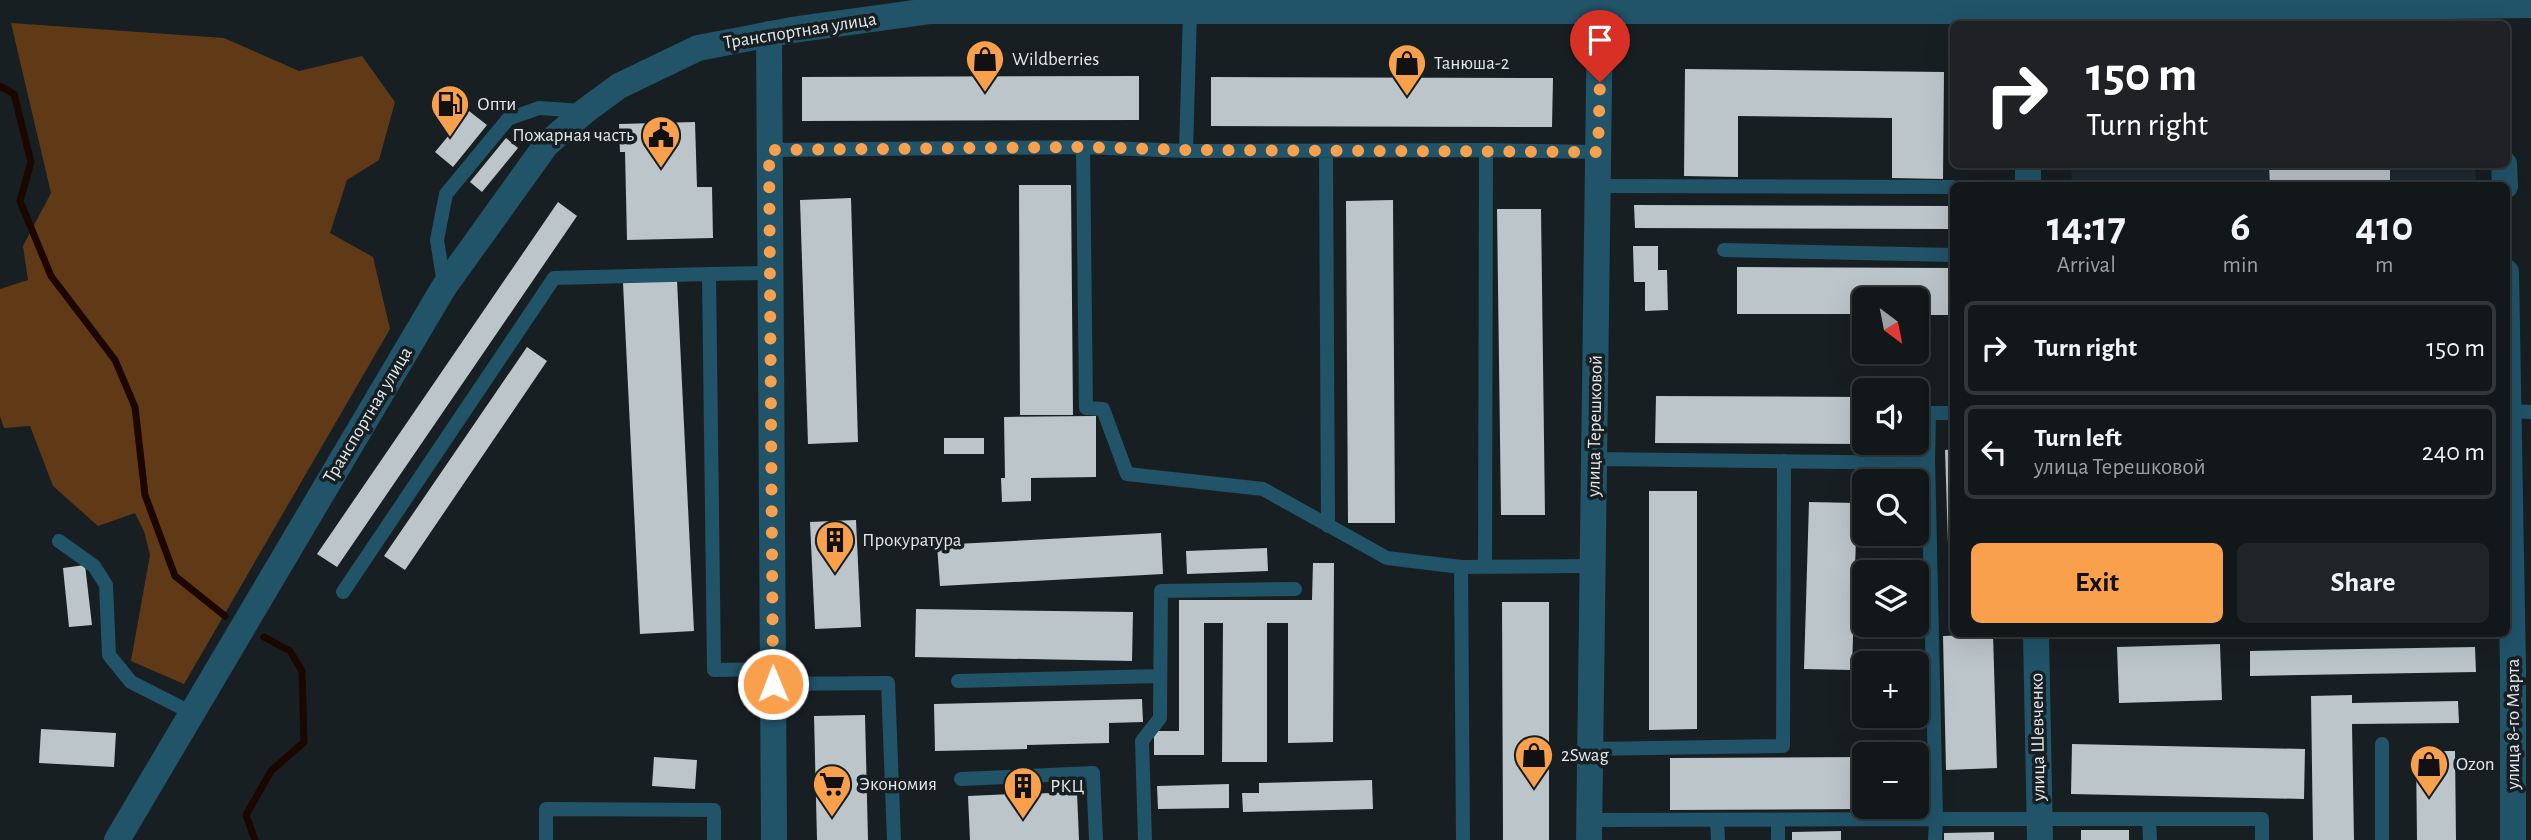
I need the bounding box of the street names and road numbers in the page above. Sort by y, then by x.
street label: Транспортная улица [722,9,878,52]
street label: Транспортная улица [320,343,416,486]
street label: улица Терешковой [1584,355,1606,498]
street label: улица 8-го Марта [2504,658,2523,790]
street label: улица Шевченко [2027,673,2049,802]

